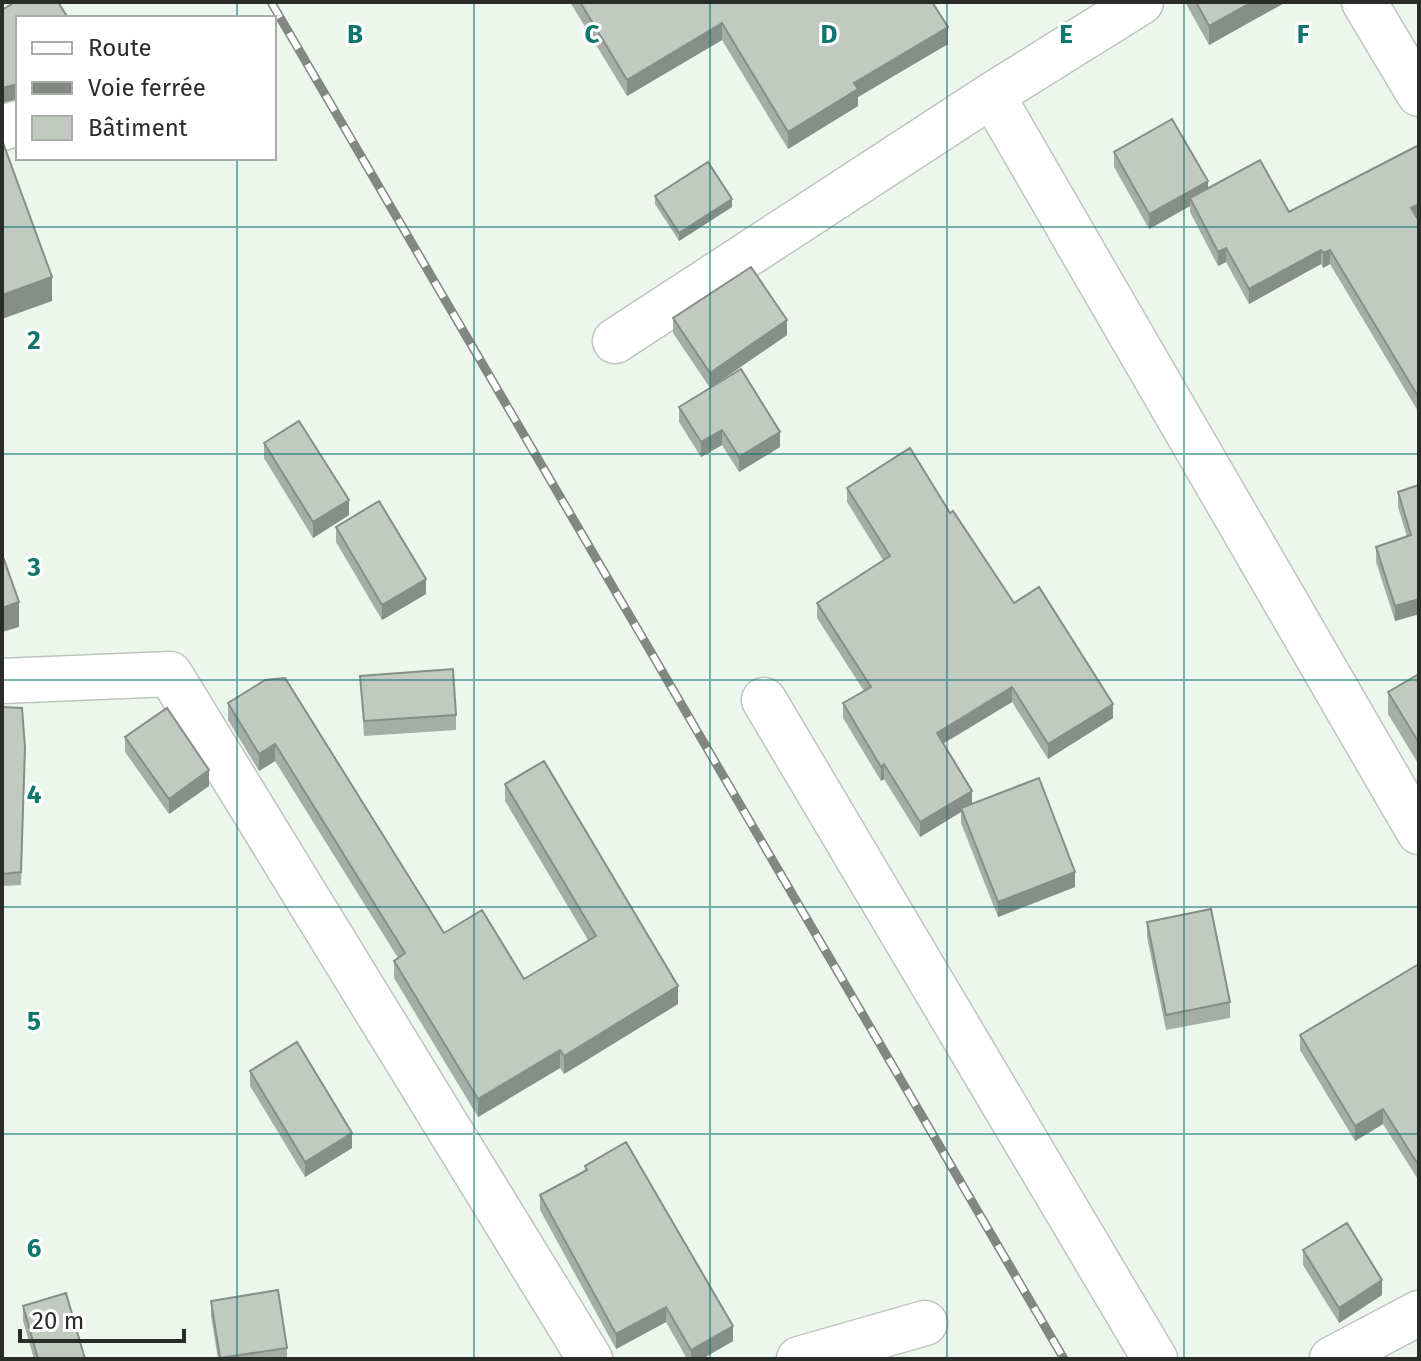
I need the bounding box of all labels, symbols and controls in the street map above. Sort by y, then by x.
legend [16,16,276,160]
text: B [347,19,363,50]
text: C [585,19,600,50]
text: D [821,19,838,50]
text: E [1059,19,1073,50]
text: F [1297,19,1310,50]
text: Route [88,34,152,62]
text: Voie ferrée [88,74,206,102]
text: Bâtiment [88,114,188,142]
text: 2 [27,325,41,356]
text: 3 [26,552,41,583]
text: 4 [27,779,42,810]
text: 5 [27,1006,41,1037]
text: 6 [27,1233,42,1264]
scale bar [20,1293,184,1343]
text: 20 m [32,1307,84,1335]

